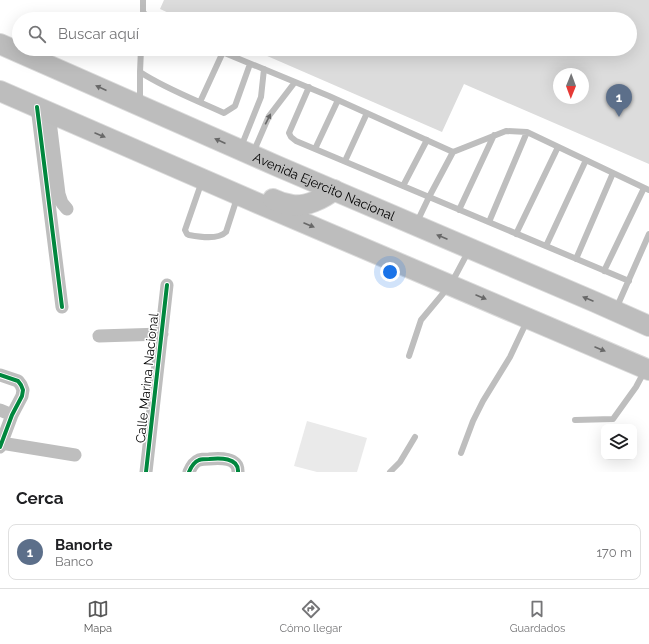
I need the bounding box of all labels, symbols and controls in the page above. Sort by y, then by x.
search box [12,12,637,56]
icon: search [26,23,48,45]
text: Buscar aquí [58,25,139,43]
north arrow [553,68,589,104]
pin: 1 [606,84,632,117]
one-way arrow [95,85,107,91]
one-way arrow [265,113,271,125]
one-way arrow [94,131,106,138]
one-way arrow [215,138,226,144]
street label: Avenida Ejercito Nacional [251,149,398,223]
one-way arrow [304,222,316,228]
one-way arrow [436,233,448,239]
your location [380,262,400,282]
one-way arrow [475,295,487,301]
one-way arrow [581,295,593,301]
street label: Calle Marina Nacional [133,312,161,444]
one-way arrow [595,346,607,352]
map controls [601,424,637,460]
button: layers [601,424,637,460]
text: Cerca [16,488,64,508]
text: Banorte [55,536,112,554]
text: 1 [27,545,33,560]
text: 170 m [596,545,632,560]
text: Banco [55,554,93,569]
tab: Mapa [84,598,112,635]
tab: Cómo llegar [280,598,342,635]
tab: Guardados [510,598,565,635]

